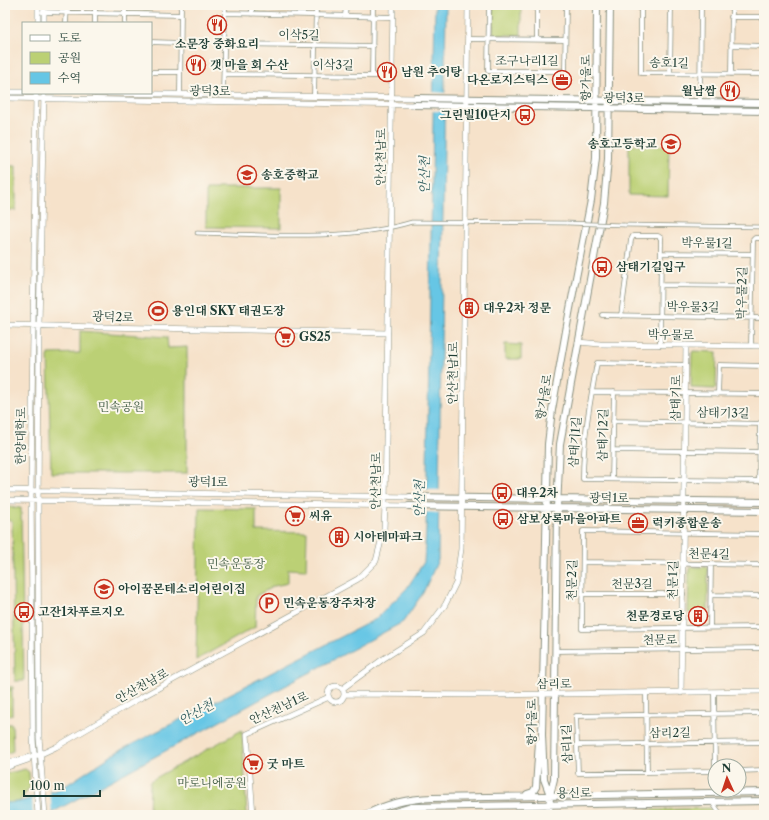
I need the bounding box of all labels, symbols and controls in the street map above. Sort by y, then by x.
restaurant icon: 소문장 중화요리 [206,14,228,36]
legend [22,22,152,94]
street label: 이삭5길 [278,27,320,42]
text: 도로 [58,30,82,45]
place label: 소문장 중화요리 [175,36,259,51]
text: 공원 [58,50,81,65]
street label: 조구나리1길 [495,53,559,68]
restaurant icon: 갯 마을 회 수산 [185,54,207,76]
street label: 항가울로 [578,54,593,101]
street label: 송호1길 [649,55,689,70]
place label: 갯 마을 회 수산 [210,57,289,72]
street label: 이삭3길 [312,57,354,72]
restaurant icon: 남원 추어탕 [376,61,398,83]
place label: 남원 추어탕 [401,64,462,79]
office icon: 다온로지스틱스 [551,69,573,91]
text: 수역 [58,70,81,85]
place label: 다온로지스틱스 [467,72,548,87]
restaurant icon: 월남쌈 [719,80,741,102]
street label: 광덕3로 [189,83,231,98]
place label: 월남쌈 [681,83,716,98]
street label: 광덕3로 [603,90,645,105]
bus stop icon: 그린빌10단지 [514,104,536,126]
place label: 그린빌10단지 [440,107,511,122]
street label: 안산천남로 [372,127,389,186]
school or university icon: 송호고등학교 [660,133,682,155]
place label: 송호고등학교 [587,136,657,151]
water label: 안산천 [416,155,432,194]
school or university icon: 송호중학교 [236,164,258,186]
place label: 송호중학교 [261,167,319,182]
street label: 박우물1길 [681,235,733,250]
bus stop icon: 삼태기길입구 [591,256,613,278]
place label: 삼태기길입구 [616,259,686,274]
street label: 박우물2길 [734,266,749,320]
building icon: 대우2차 정문 [458,297,480,319]
street label: 박우물3길 [666,299,720,314]
sports icon: 용인대 SKY 태권도장 [147,300,169,322]
place label: 대우2차 정문 [483,300,551,315]
place label: 용인대 SKY 태권도장 [172,303,285,318]
street label: 광덕2로 [92,308,135,325]
supermarket icon: GS25 [274,326,296,348]
street label: 박우물로 [648,327,695,342]
place label: GS25 [299,329,331,344]
street label: 안산천남1로 [444,341,461,405]
street label: 항가울로 [532,372,555,421]
street label: 삼태기로 [668,374,683,421]
park label: 민속공원 [98,399,144,414]
street label: 삼태기3길 [696,405,750,420]
street label: 한양대학로 [12,406,29,465]
street label: 삼태기2길 [595,408,610,462]
street label: 삼태기1길 [565,416,584,468]
street label: 안산천남로 [367,451,384,510]
street label: 광덕1로 [188,474,228,489]
water label: 안산천 [411,479,427,518]
bus stop icon: 대우2차 [491,482,513,504]
place label: 대우2차 [516,485,558,500]
street label: 광덕1로 [589,490,629,505]
supermarket icon: 씨유 [284,505,306,527]
place label: 씨유 [309,508,333,523]
bus stop icon: 삼보상록마을아파트 [492,508,514,530]
place label: 삼보상록마을아파트 [517,511,622,526]
office icon: 럭키종합운송 [627,512,649,534]
place label: 럭키종합운송 [652,515,722,530]
building icon: 시아테마파크 [328,526,350,548]
place label: 시아테마파크 [353,529,423,544]
street label: 천문4길 [688,546,730,561]
park label: 민속운동장 [207,556,265,571]
street label: 천문2길 [564,559,579,601]
street label: 천문1길 [665,560,680,600]
street label: 천문3길 [611,576,653,591]
school or university icon: 아이꿈몬테소리어린이집 [93,578,115,600]
place label: 아이꿈몬테소리어린이집 [118,581,246,596]
parking icon: 민속운동장주차장 [258,592,280,614]
place label: 민속운동장주차장 [283,595,376,610]
bus stop icon: 고잔1차푸르지오 [13,601,35,623]
place label: 고잔1차푸르지오 [38,604,125,619]
building icon: 천문경로당 [687,605,709,627]
place label: 천문경로당 [626,608,684,623]
street label: 천문로 [642,632,678,647]
street label: 안산천남로 [113,665,171,706]
street label: 삼리로 [537,676,572,691]
street label: 안산천남1로 [247,688,311,727]
water label: 안산천 [176,695,218,728]
street label: 항가울로 [524,698,539,745]
street label: 삼리1길 [558,724,575,764]
street label: 삼리2길 [649,725,691,740]
supermarket icon: 굿 마트 [242,753,264,775]
place label: 굿 마트 [267,756,305,771]
north arrow [707,758,747,798]
text: N [721,761,732,775]
scale bar [24,772,100,798]
park label: 마로니에공원 [177,775,247,790]
text: 100 m [30,778,65,793]
street label: 용신로 [557,785,592,800]

